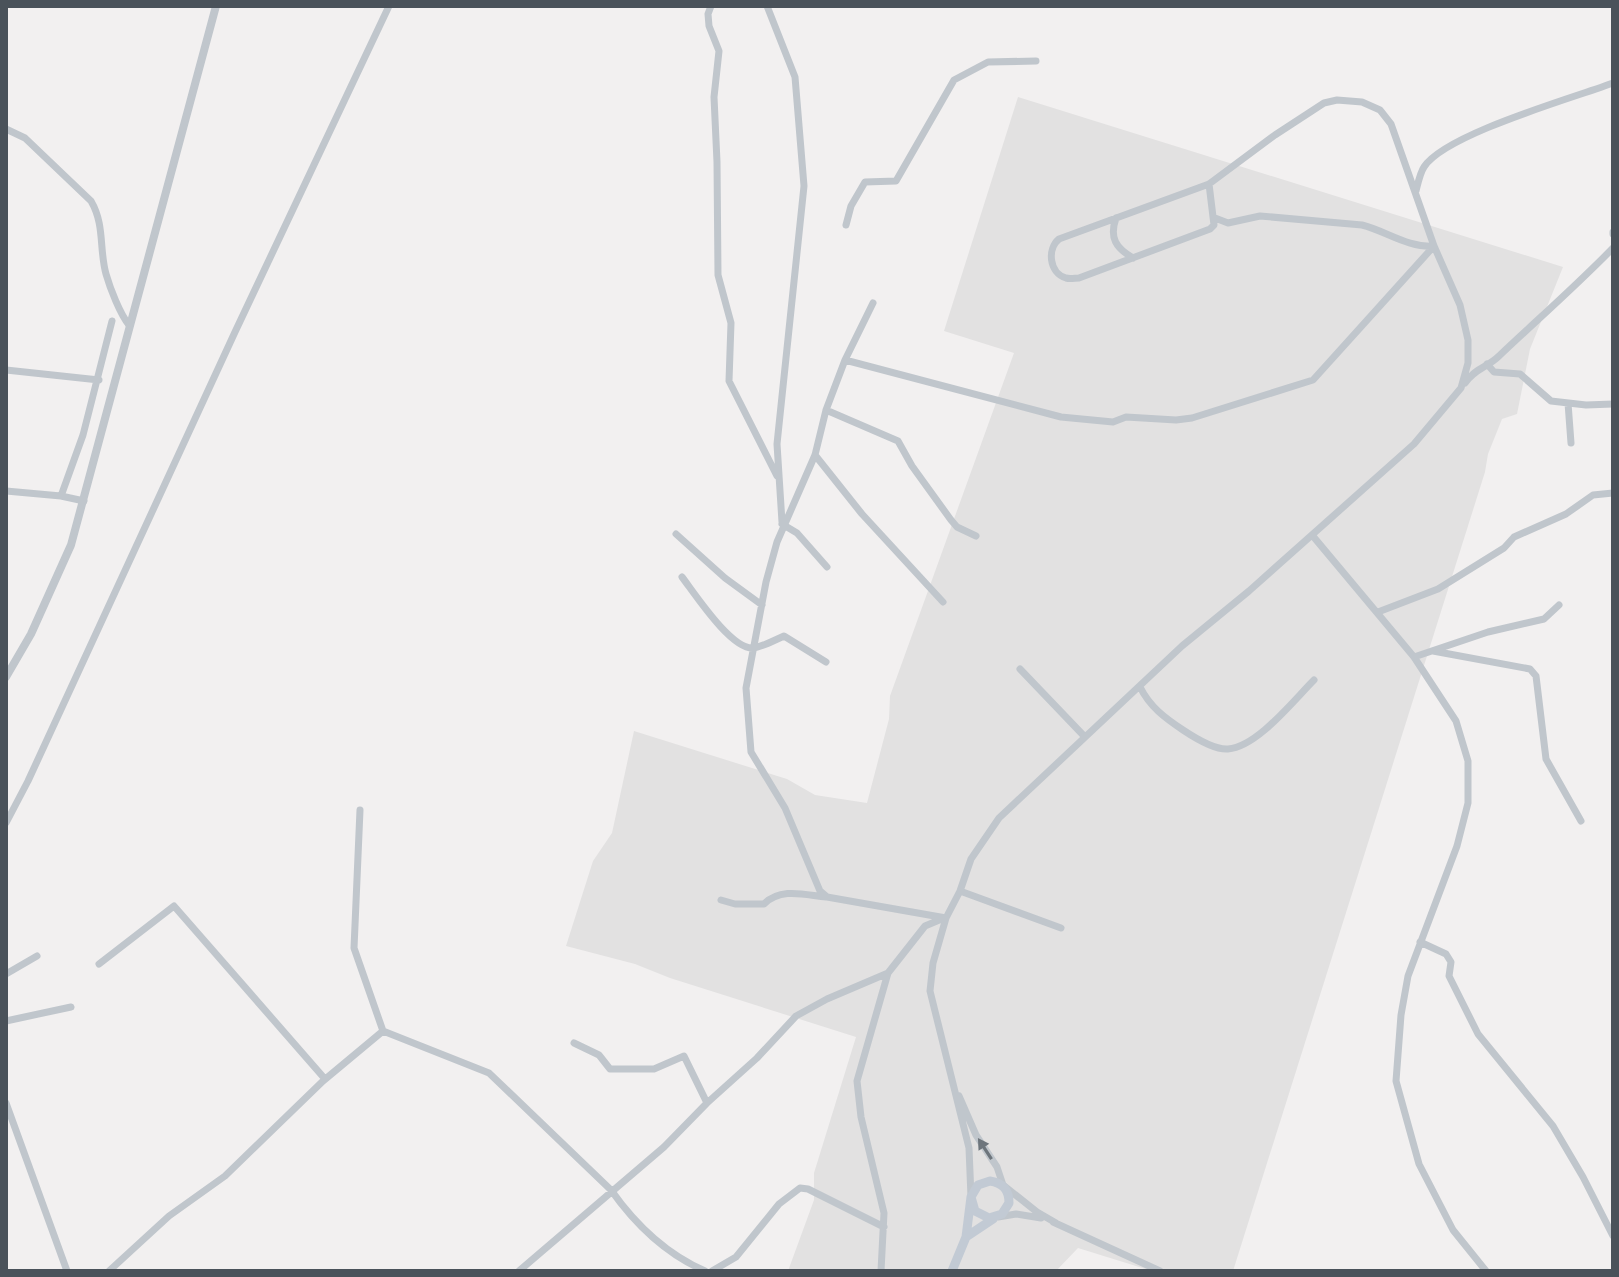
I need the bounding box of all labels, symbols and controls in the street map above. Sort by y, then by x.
one-way arrow [979,1138,993,1160]

